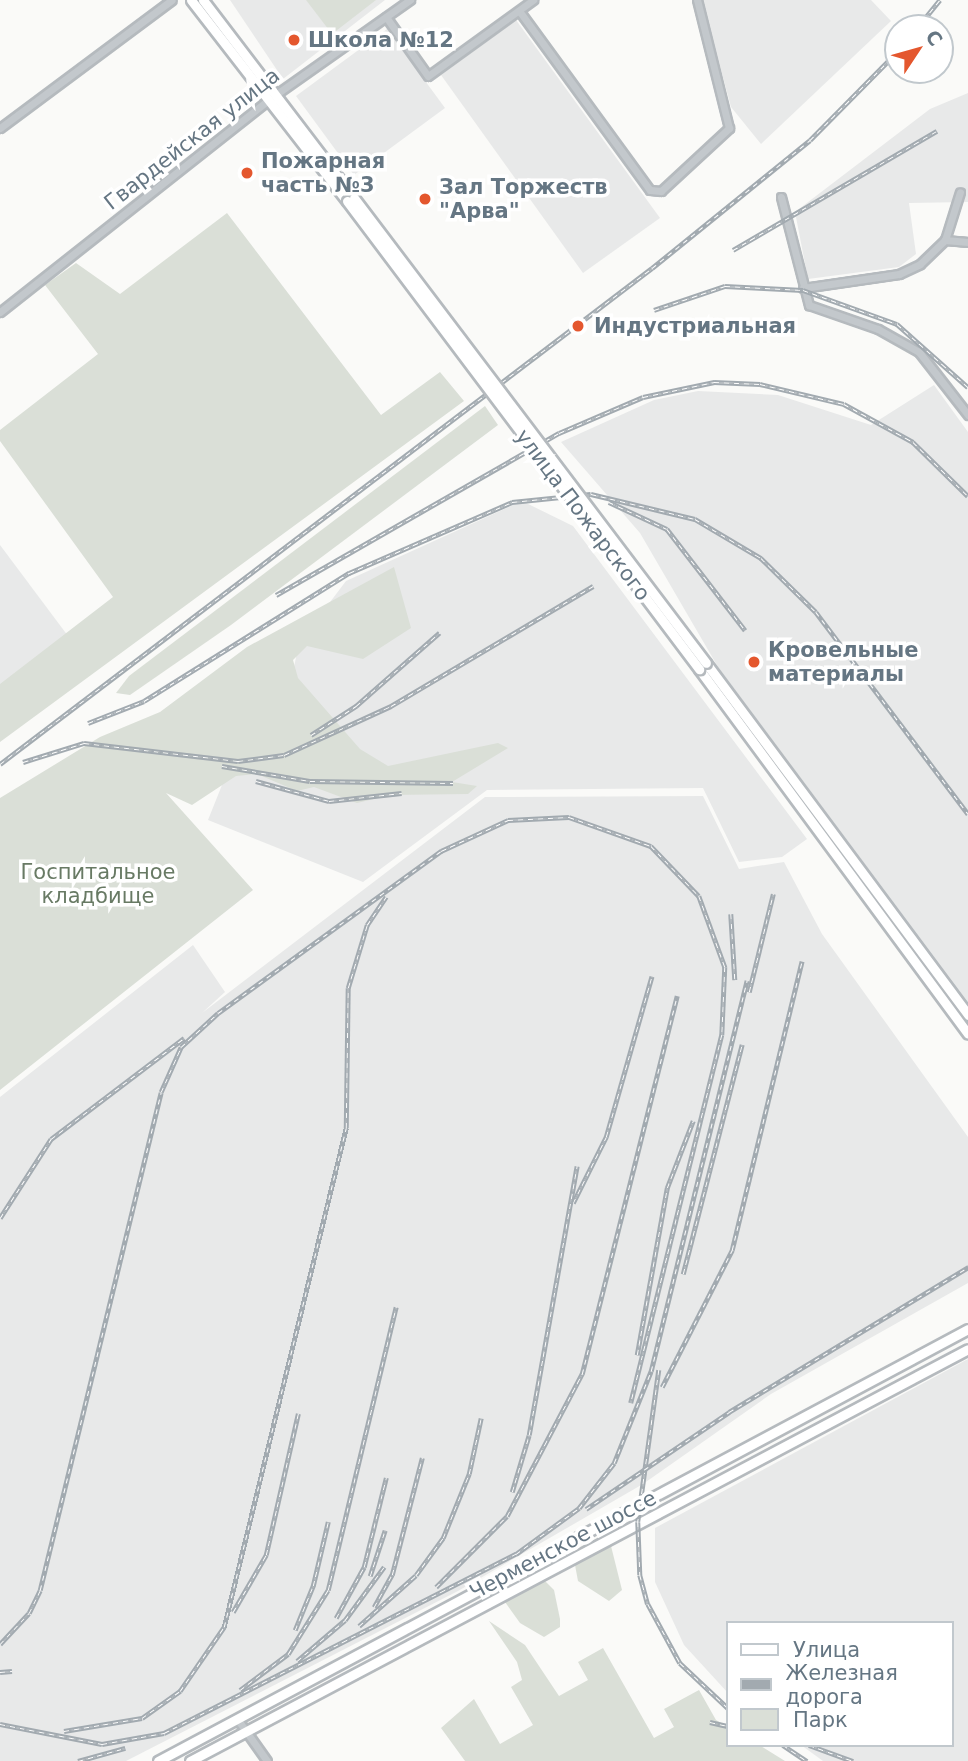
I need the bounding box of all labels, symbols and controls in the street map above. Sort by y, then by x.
north arrow [884,14,954,84]
text: С [921,26,947,50]
place label: Школа №12 [308,27,454,53]
marker: Школа №12 [286,32,302,48]
street label: Гвардейская улица [99,63,285,215]
place label: Пожарная часть №3 [261,148,385,198]
marker: Пожарная часть №3 [239,165,255,181]
place label: Зал Торжеств "Арва" [439,174,608,224]
marker: Зал Торжеств "Арва" [417,191,433,207]
place label: Индустриальная [594,313,796,339]
marker: Индустриальная [568,316,588,336]
street label: улица Пожарского [510,424,656,606]
place label: Кровельные материалы [768,637,919,687]
marker: Кровельные материалы [746,654,762,670]
park label: Госпитальное кладбище [21,859,175,909]
street label: Черменское шоссе [465,1485,661,1605]
legend [726,1621,954,1747]
text: Улица [793,1638,860,1662]
text: Железная дорога [786,1661,898,1709]
text: Парк [793,1708,848,1732]

